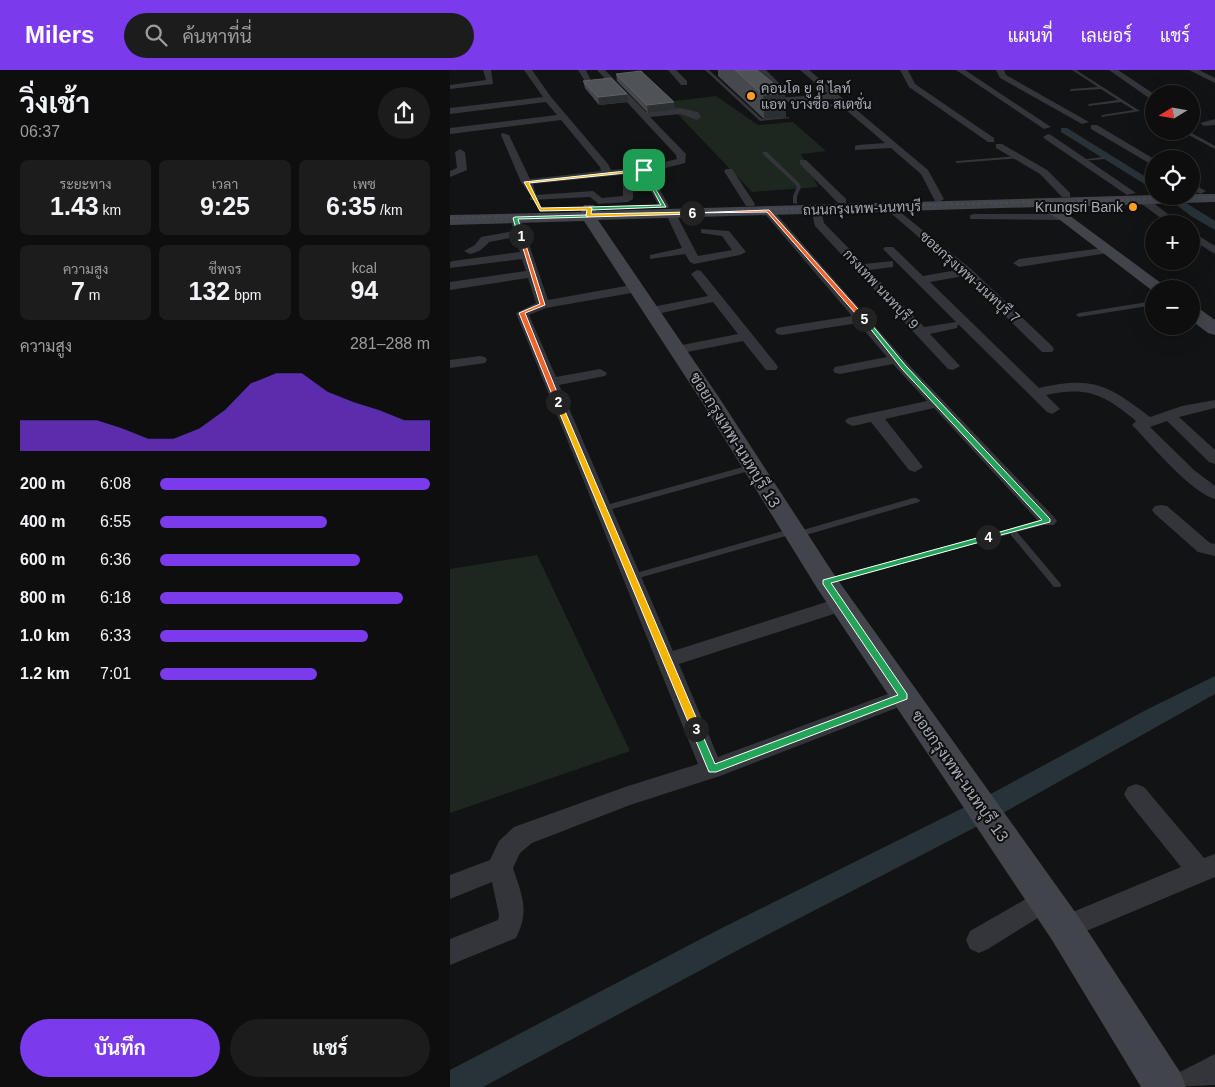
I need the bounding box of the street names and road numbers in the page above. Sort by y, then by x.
street label: ถนนกรุงเทพ-นนทบุรี [803,197,922,220]
street label: ซอยกรุงเทพ-นนทบุรี 7 [915,227,1024,328]
street label: กรงเทพ นนทบุรี 9 [838,245,923,334]
street label: ซอยกรุงเทพ-นนทบุรี 13 [684,368,786,512]
street label: ซอยกรุงเทพ-นนทบุรี 13 [906,705,1014,847]

